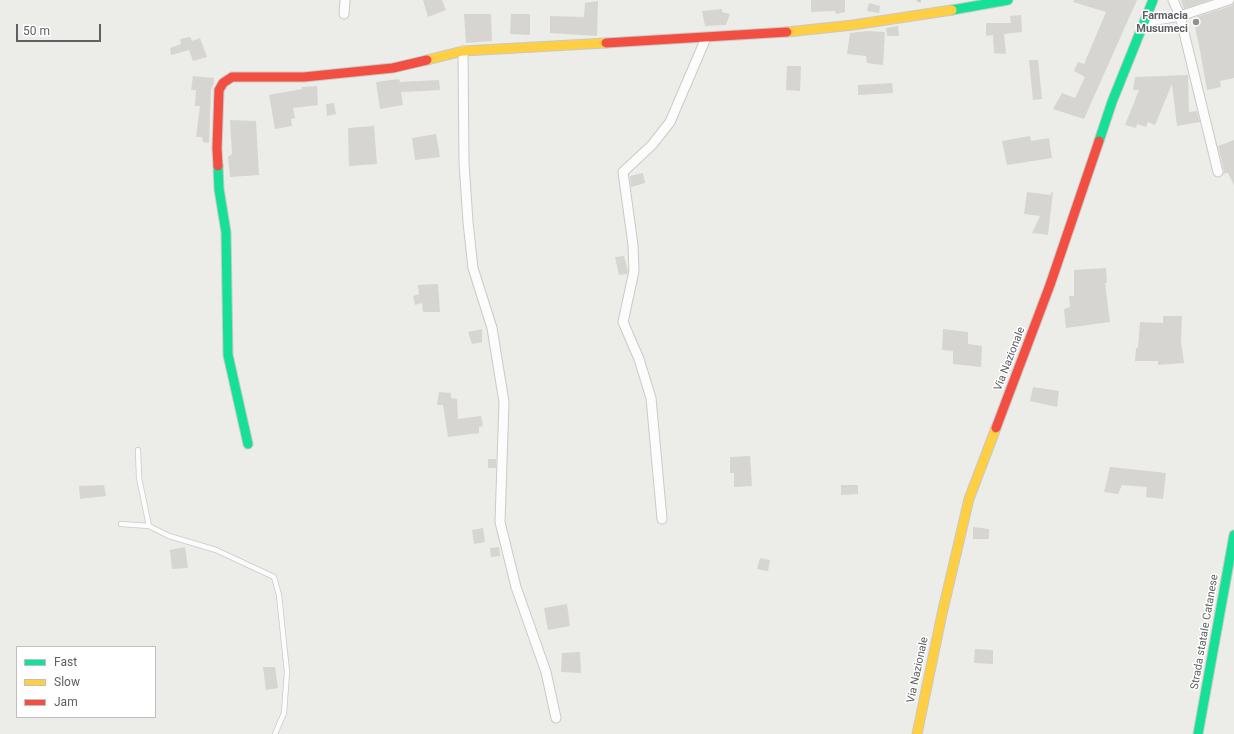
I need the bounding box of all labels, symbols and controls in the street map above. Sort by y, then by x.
place label: Farmacia Musumeci [1136,9,1188,35]
scale bar [18,16,103,42]
marker: Farmacia Musumeci [1191,17,1201,27]
text: 50 m [23,24,50,38]
street label: Via Nazionale [992,325,1028,393]
street label: Strada statale Catanese [1188,573,1222,691]
street label: Via Nazionale [905,636,931,704]
legend [16,646,156,718]
text: Fast [54,655,77,669]
text: Slow [54,675,80,689]
text: Jam [54,695,78,709]

